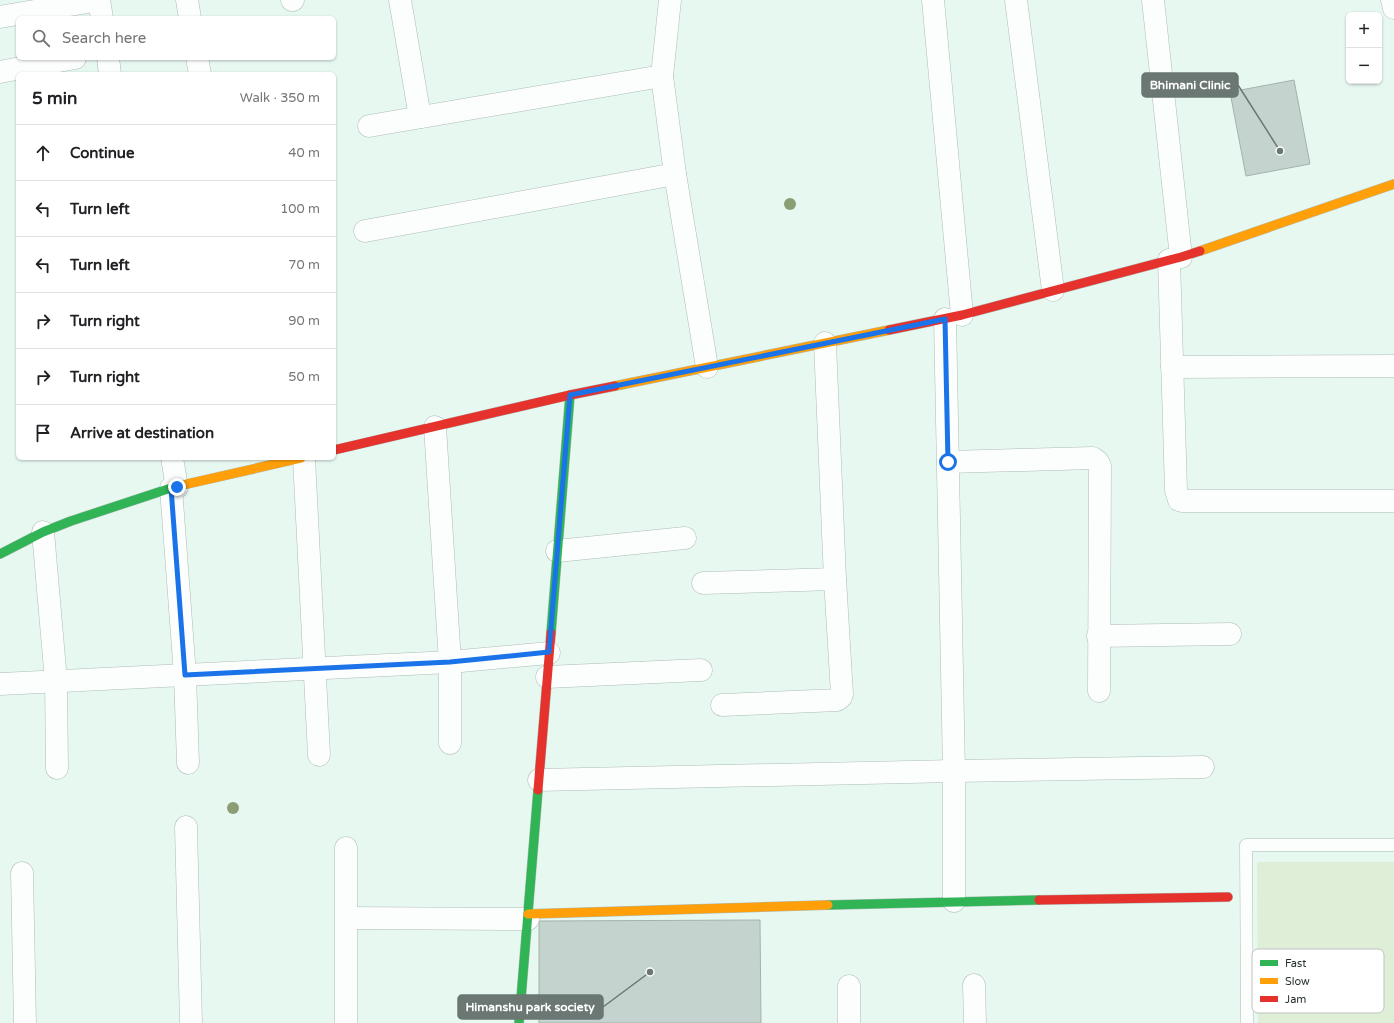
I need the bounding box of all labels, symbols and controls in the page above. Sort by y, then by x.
map controls [1346,12,1382,84]
button: + [1346,12,1382,48]
search box [16,16,336,60]
icon: search [30,27,52,49]
text: Search here [62,29,146,47]
button: − [1346,48,1382,84]
callout: Bhimani Clinic [1142,73,1238,97]
text: Bhimani Clinic [1150,78,1231,92]
text: 5 min [32,88,77,109]
text: Walk · 350 m [240,90,320,106]
icon: ahead [32,142,54,164]
text: Continue [70,144,134,162]
text: 40 m [288,145,320,161]
icon: left [32,198,54,220]
text: Turn left [70,200,130,218]
text: 100 m [280,201,320,217]
icon: left [32,254,54,276]
text: Turn left [70,256,130,274]
text: 70 m [288,257,320,273]
icon: right [32,310,54,332]
text: Turn right [70,312,140,330]
text: 90 m [288,313,320,329]
icon: right [32,366,54,388]
text: Turn right [70,368,140,386]
text: 50 m [288,369,320,385]
icon: arrive [32,422,54,444]
text: Arrive at destination [70,424,214,442]
route start [939,453,957,471]
route end [168,478,186,496]
legend [1252,949,1384,1013]
text: Fast [1285,957,1306,970]
text: Slow [1285,975,1310,988]
text: Jam [1285,993,1306,1006]
callout: Himanshu park society [458,995,603,1019]
text: Himanshu park society [465,1000,595,1015]

